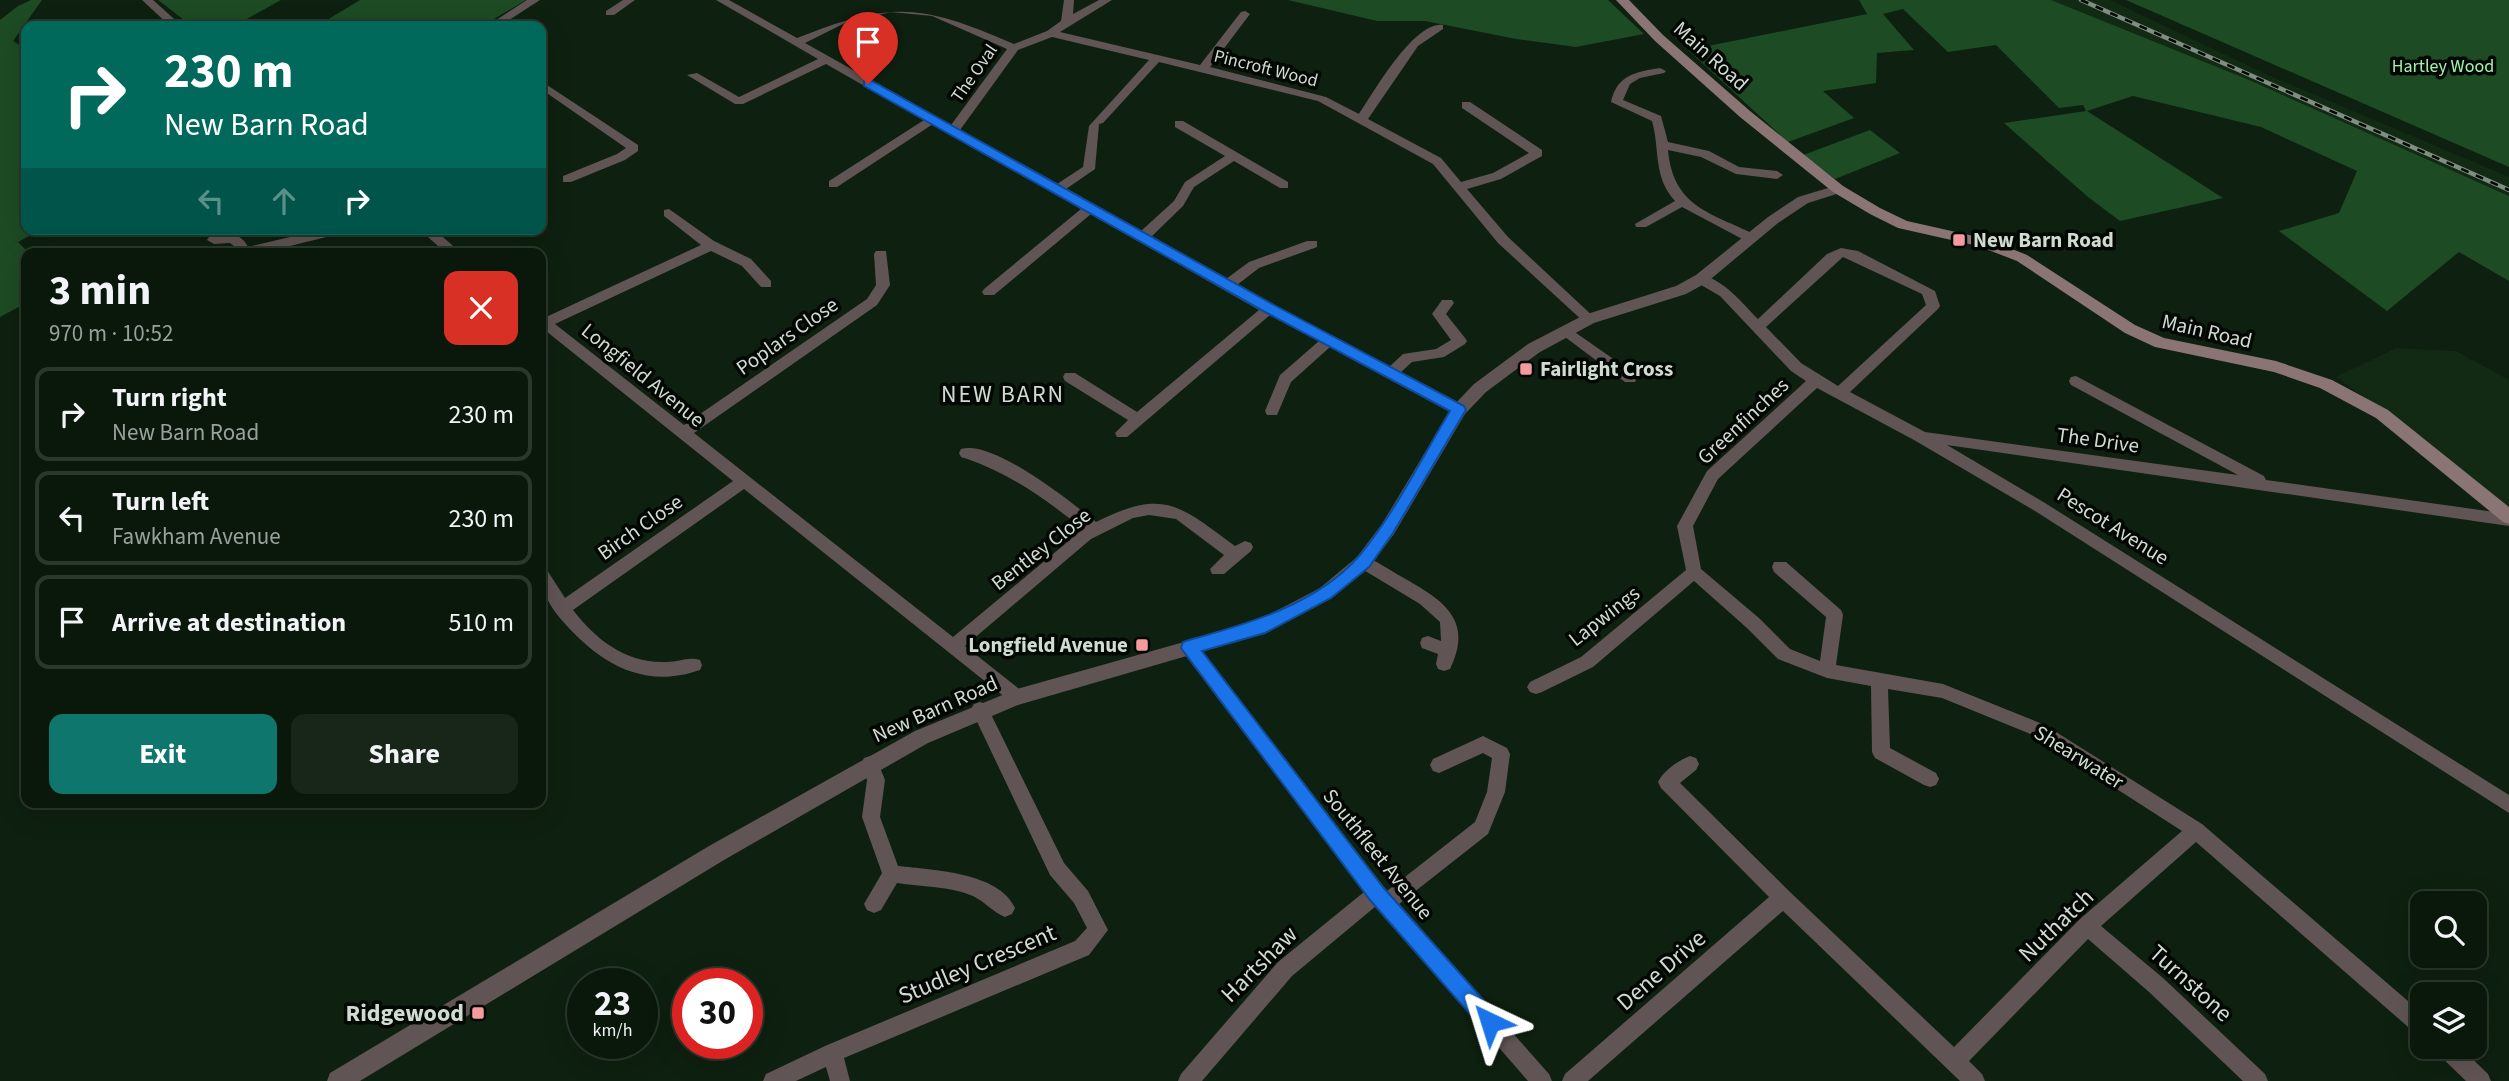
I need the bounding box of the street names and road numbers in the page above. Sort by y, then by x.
street label: Main Road [1667,14,1755,98]
street label: The Oval [945,39,1003,107]
street label: Pincroft Wood [1211,43,1321,93]
street label: Poplars Close [730,290,844,382]
street label: Main Road [2159,306,2255,356]
street label: Longfield Avenue [575,316,711,434]
street label: Greenfinches [1691,371,1796,471]
street label: The Drive [2055,419,2141,461]
street label: Pescot Avenue [2051,480,2175,572]
street label: Birch Close [591,487,689,567]
street label: Bentley Close [985,501,1097,597]
street label: Lapwings [1562,578,1646,654]
street label: New Barn Road [868,668,1002,750]
street label: Shearwater [2028,718,2130,797]
street label: Southfleet Avenue [1316,782,1440,926]
street label: Nuthatch [2011,880,2102,970]
street label: Studley Crescent [893,915,1061,1013]
street label: Hartshaw [1213,918,1306,1011]
street label: Dene Drive [1609,922,1714,1019]
street label: Turnstone [2141,936,2240,1030]

